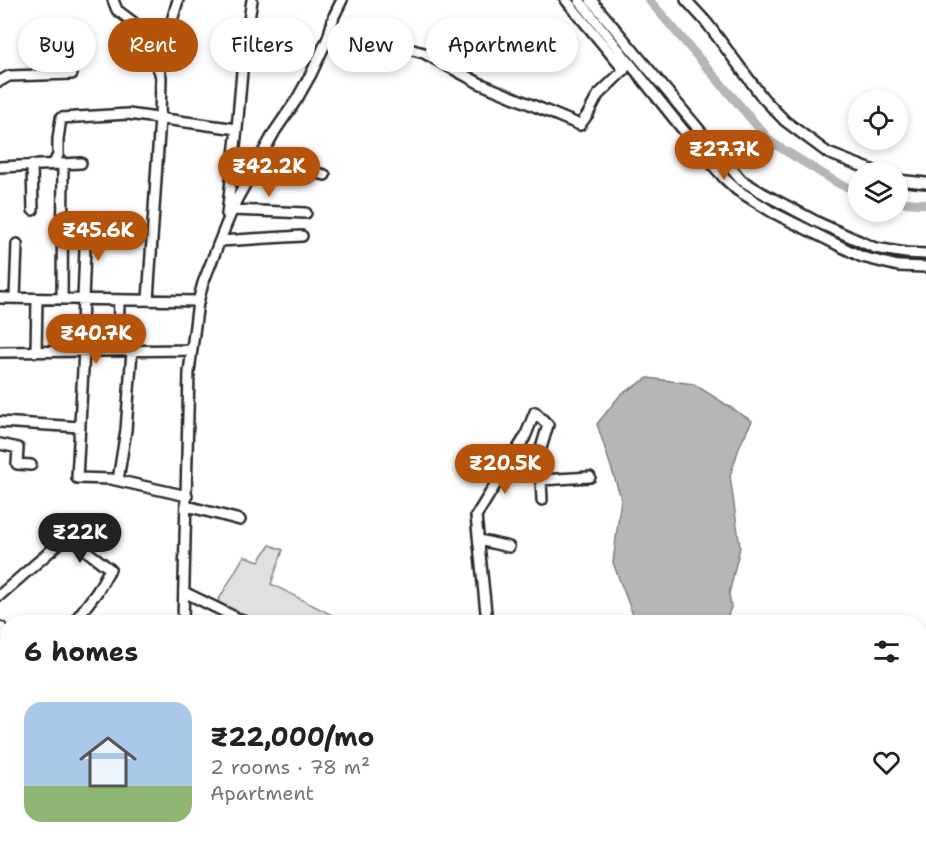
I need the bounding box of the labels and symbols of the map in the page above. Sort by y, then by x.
pin: ₹27.7K [675,130,773,181]
pin: ₹42.2K [220,147,318,198]
pin: ₹45.6K [49,211,147,262]
pin: ₹40.7K [47,314,145,365]
pin: ₹20.5K [456,444,554,495]
pin: ₹22K [44,513,116,564]

